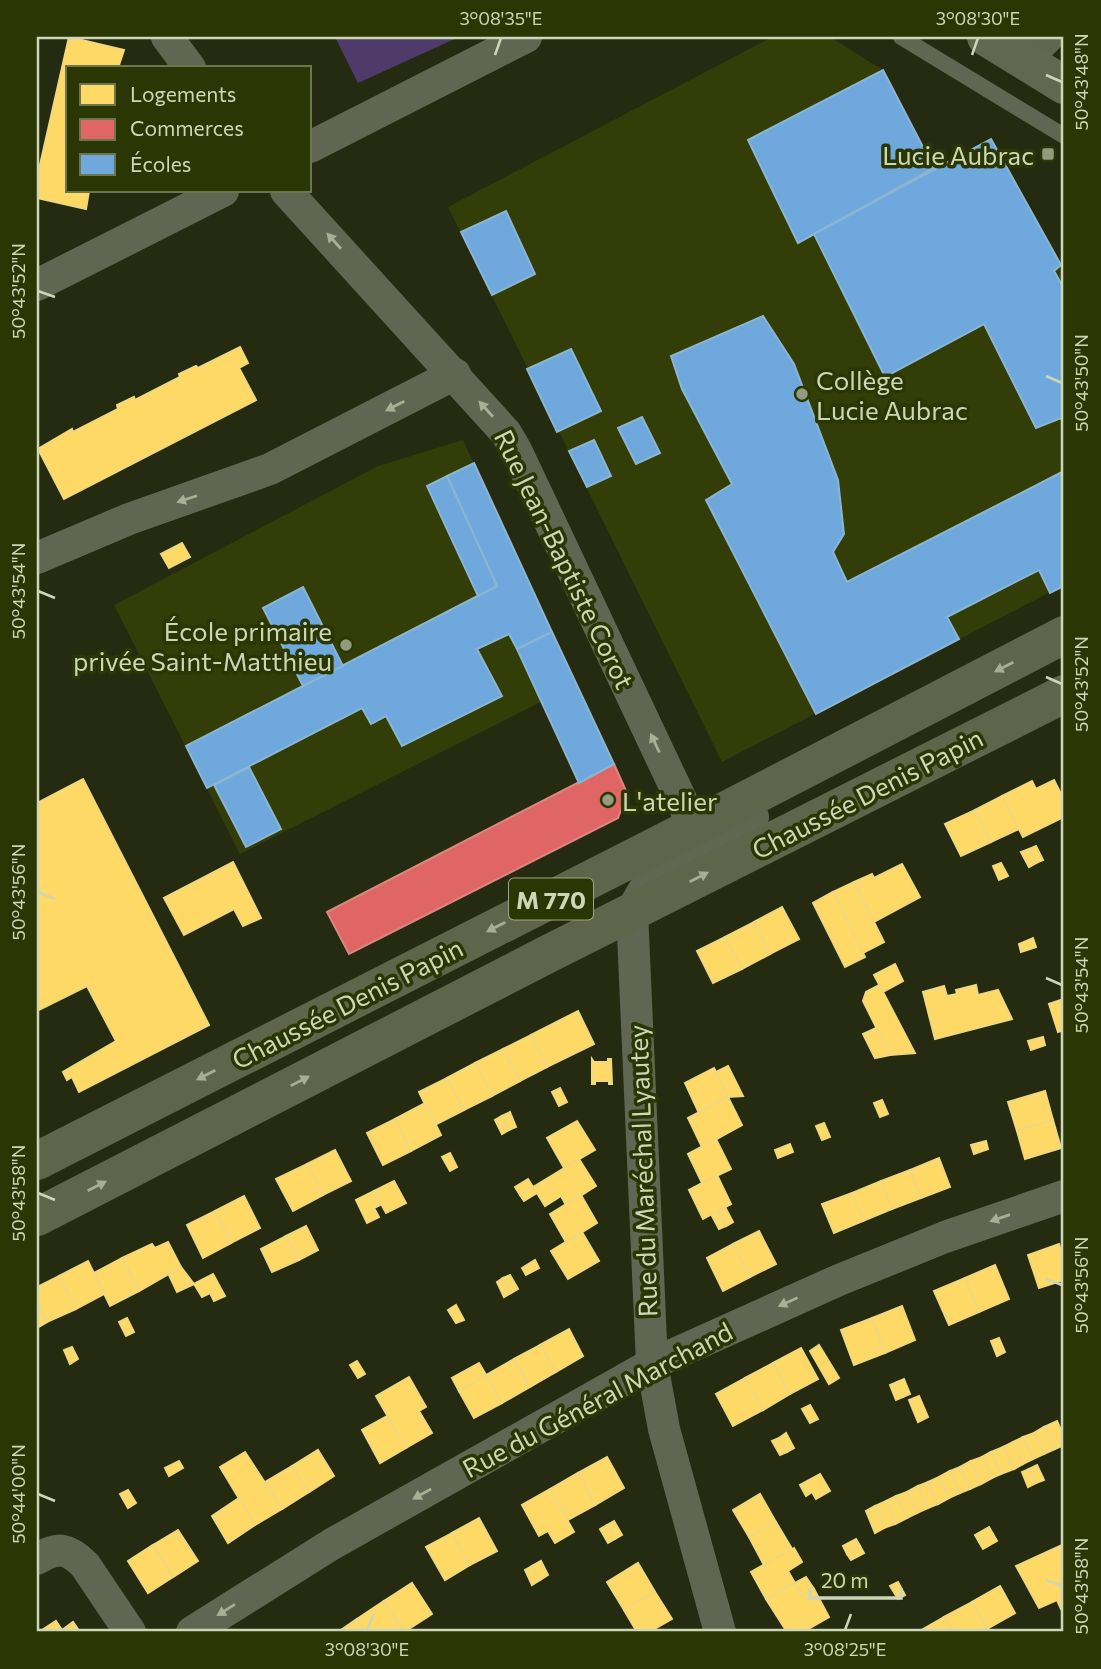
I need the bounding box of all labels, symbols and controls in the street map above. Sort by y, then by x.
text: 3°08'35"E [460,7,543,29]
text: 3°08'30"E [936,7,1020,29]
text: 50°43'48"N [1070,33,1092,131]
legend [66,66,312,192]
text: Logements [130,81,236,106]
text: Commerces [130,115,244,140]
place label: Lucie Aubrac [882,139,1034,170]
marker: Lucie Aubrac [1040,146,1056,162]
text: Écoles [130,151,191,176]
one-way arrow [326,233,342,250]
text: 50°43'52"N [7,243,29,339]
text: 50°43'50"N [1070,334,1092,432]
place label: Collège Lucie Aubrac [816,364,968,425]
marker: Collège Lucie Aubrac [794,386,810,402]
one-way arrow [384,400,404,412]
one-way arrow [479,401,495,418]
street label: Rue Jean-Baptiste Corot [489,424,641,694]
one-way arrow [176,494,197,505]
text: 50°43'54"N [7,543,29,639]
place label: École primaire privée Saint-Matthieu [73,615,332,676]
text: 50°43'52"N [1070,636,1092,732]
marker: École primaire privée Saint-Matthieu [338,637,354,653]
one-way arrow [994,661,1014,672]
street label: Chaussée Denis Papin [746,721,988,865]
one-way arrow [649,733,661,753]
place label: L'atelier [622,785,717,816]
marker: L'atelier [600,792,616,808]
text: 50°43'56"N [7,844,29,940]
one-way arrow [689,872,709,884]
road number: M 770 [509,878,593,919]
one-way arrow [486,921,506,932]
street label: Chaussée Denis Papin [226,931,468,1075]
text: 50°43'54"N [1070,937,1092,1033]
street label: Rue du Maréchal Lyautey [621,1024,663,1318]
one-way arrow [196,1069,216,1080]
one-way arrow [290,1076,310,1087]
text: 50°43'58"N [7,1145,29,1241]
one-way arrow [87,1180,107,1191]
one-way arrow [989,1213,1010,1224]
text: 50°43'56"N [1070,1237,1092,1333]
one-way arrow [778,1296,798,1308]
street label: Rue du Général Marchand [457,1315,737,1483]
text: 50°44'00"N [7,1444,29,1544]
one-way arrow [412,1488,431,1500]
text: 50°43'58"N [1070,1538,1092,1634]
scale bar [810,1557,902,1601]
text: 20 m [821,1567,869,1592]
one-way arrow [217,1604,236,1617]
text: 3°08'30"E [325,1638,409,1660]
text: 3°08'25"E [804,1638,886,1660]

